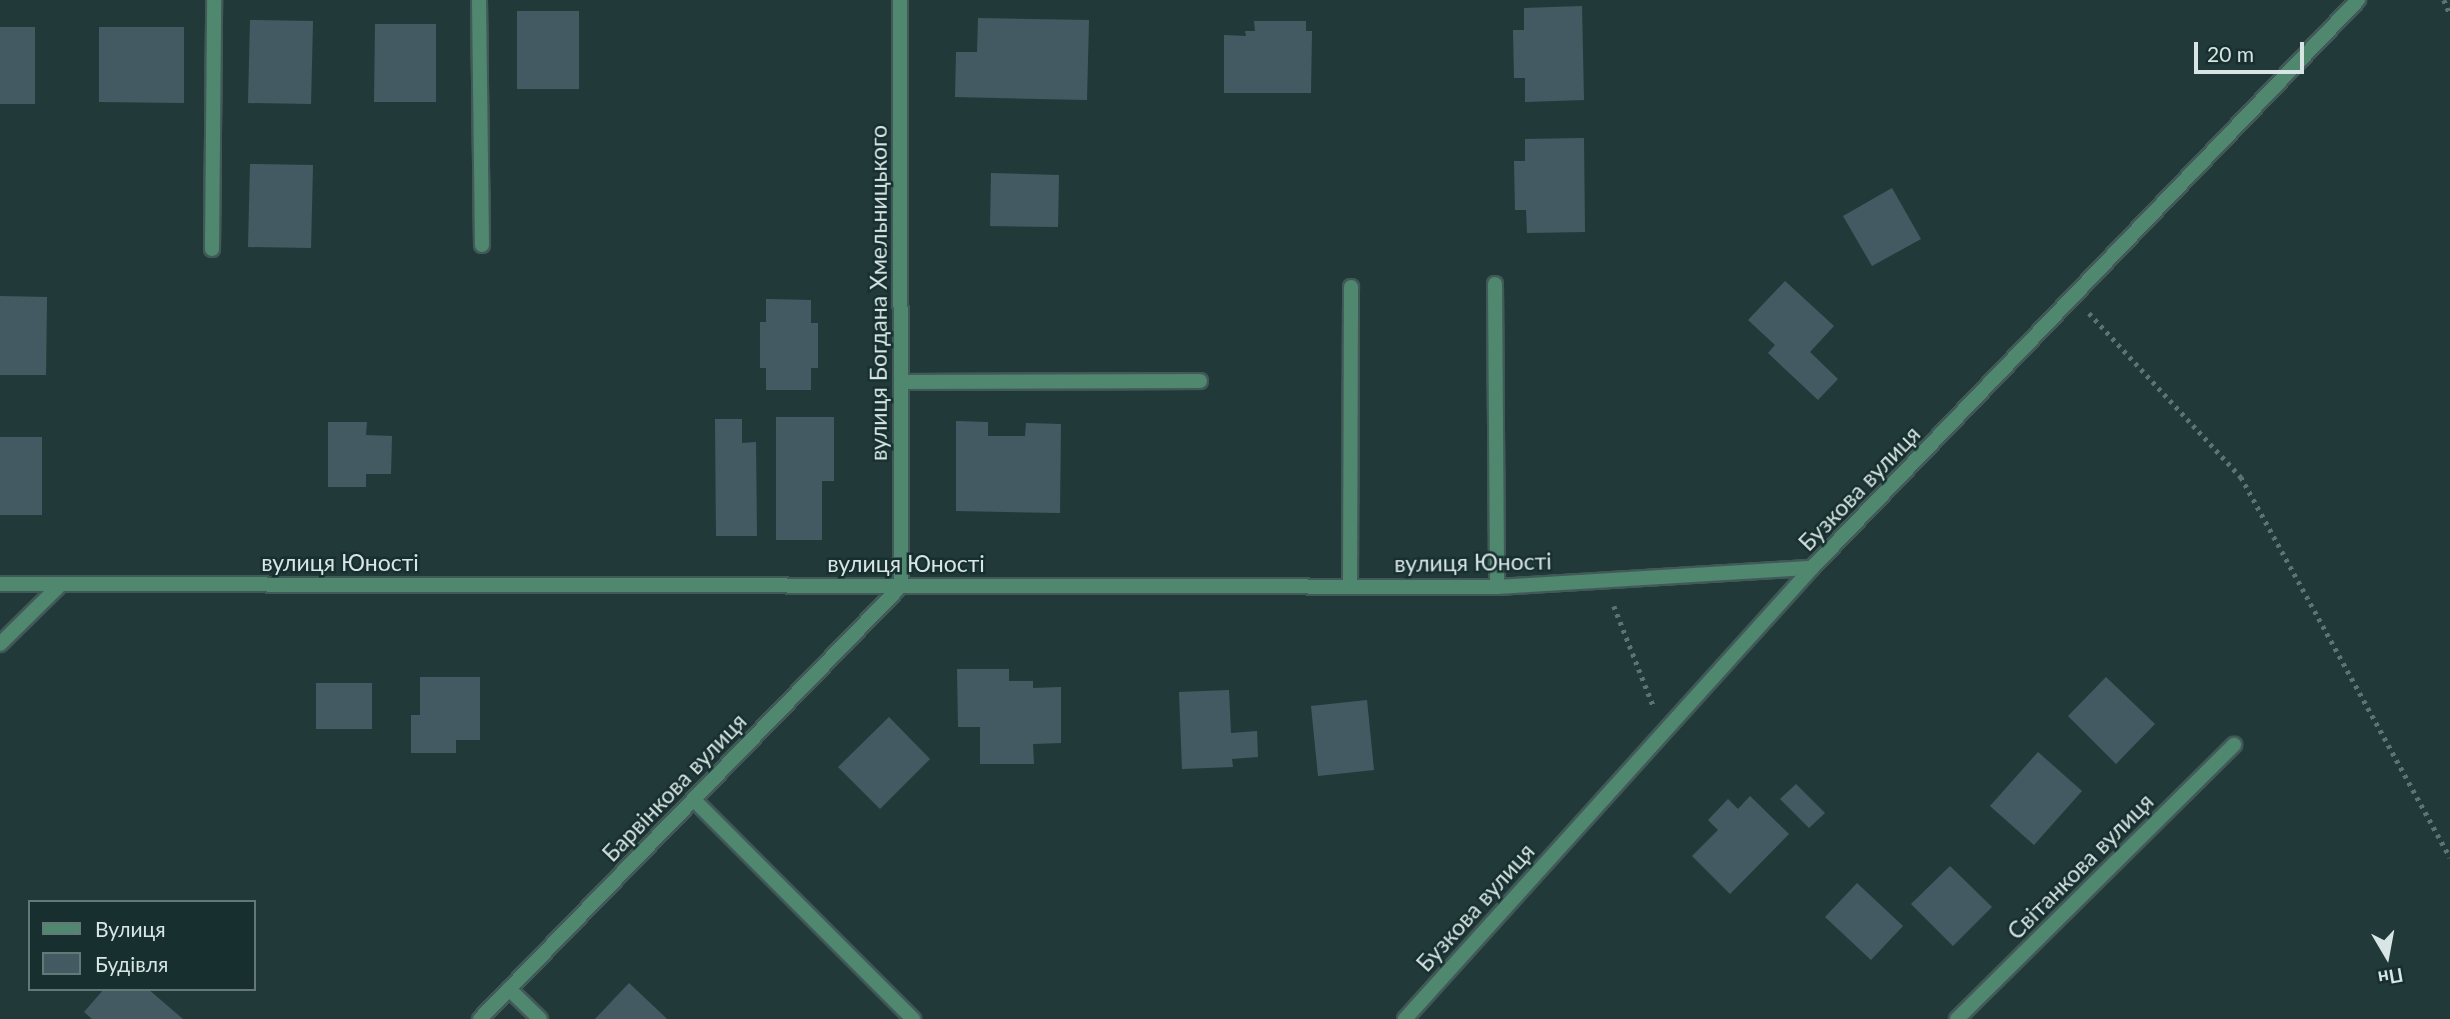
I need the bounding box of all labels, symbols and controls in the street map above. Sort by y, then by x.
scale bar [2198,28,2308,72]
text: 20 m [2207,41,2254,66]
street label: вулиця Богдана Хмельницького [864,125,892,461]
street label: Бузкова вулиця [1793,420,1925,556]
street label: вулиця Юності [1394,547,1552,577]
street label: вулиця Юності [261,548,419,576]
street label: вулиця Юності [827,549,985,577]
street label: Барвінкова вулиця [596,707,752,867]
street label: Світанкова вулиця [2001,787,2159,945]
street label: Бузкова вулиця [1410,837,1540,977]
legend [28,900,256,991]
text: Вулиця [95,916,166,941]
north arrow [2352,921,2422,991]
text: Будівля [95,951,168,976]
text: Пн [2377,964,2405,991]

